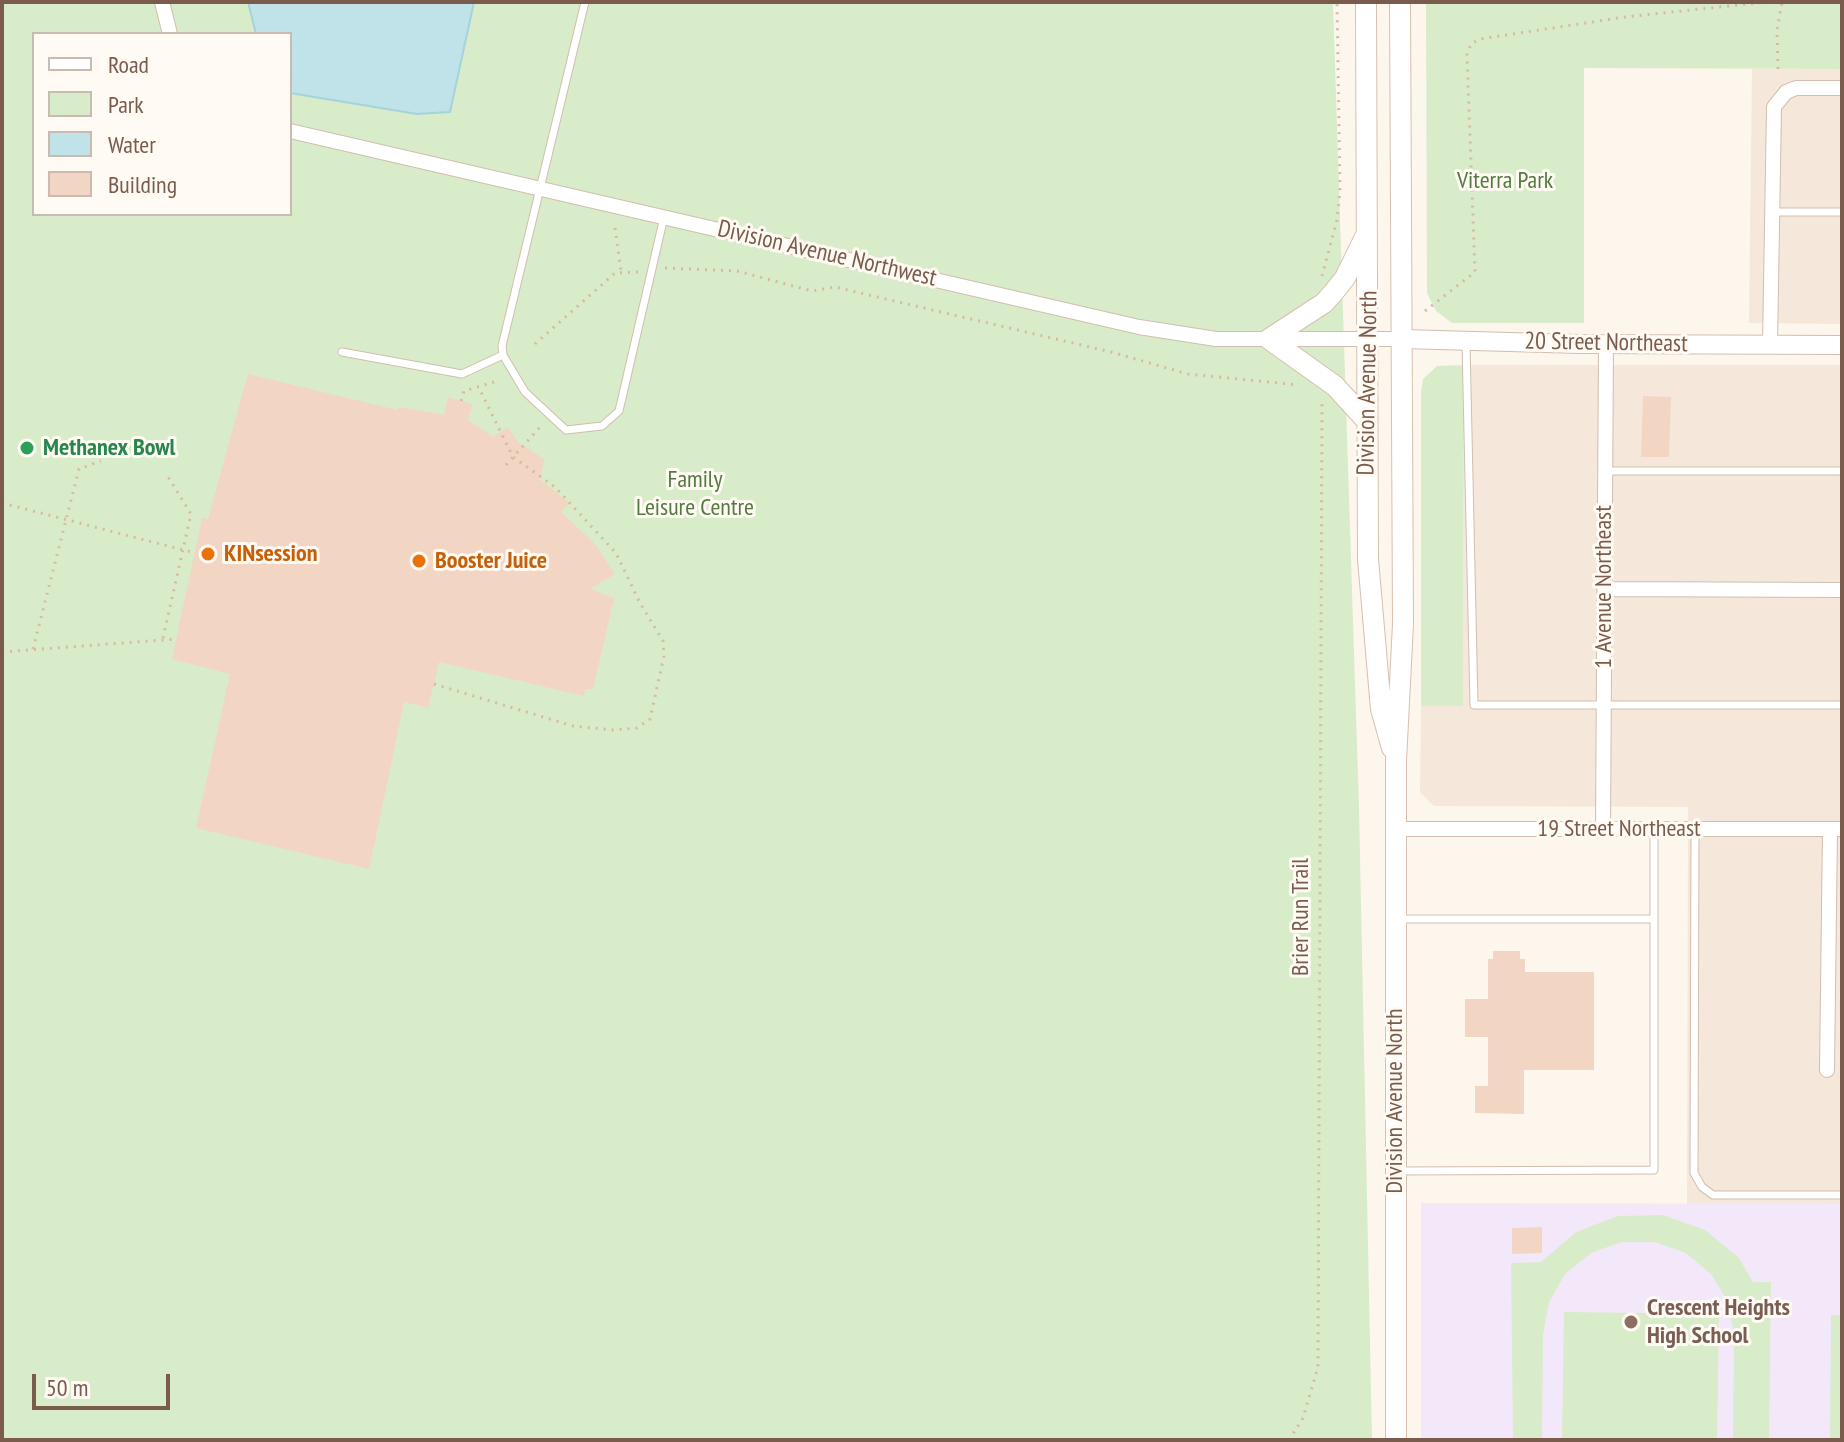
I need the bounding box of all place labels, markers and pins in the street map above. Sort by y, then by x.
place label: Methanex Bowl [43,434,175,462]
marker: Methanex Bowl [18,439,36,457]
place label: KINsession [224,540,317,568]
marker: KINsession [199,545,217,563]
place label: Booster Juice [435,547,547,575]
marker: Booster Juice [410,552,428,570]
place label: Crescent Heights High School [1647,1294,1790,1350]
marker: Crescent Heights High School [1622,1313,1640,1331]

